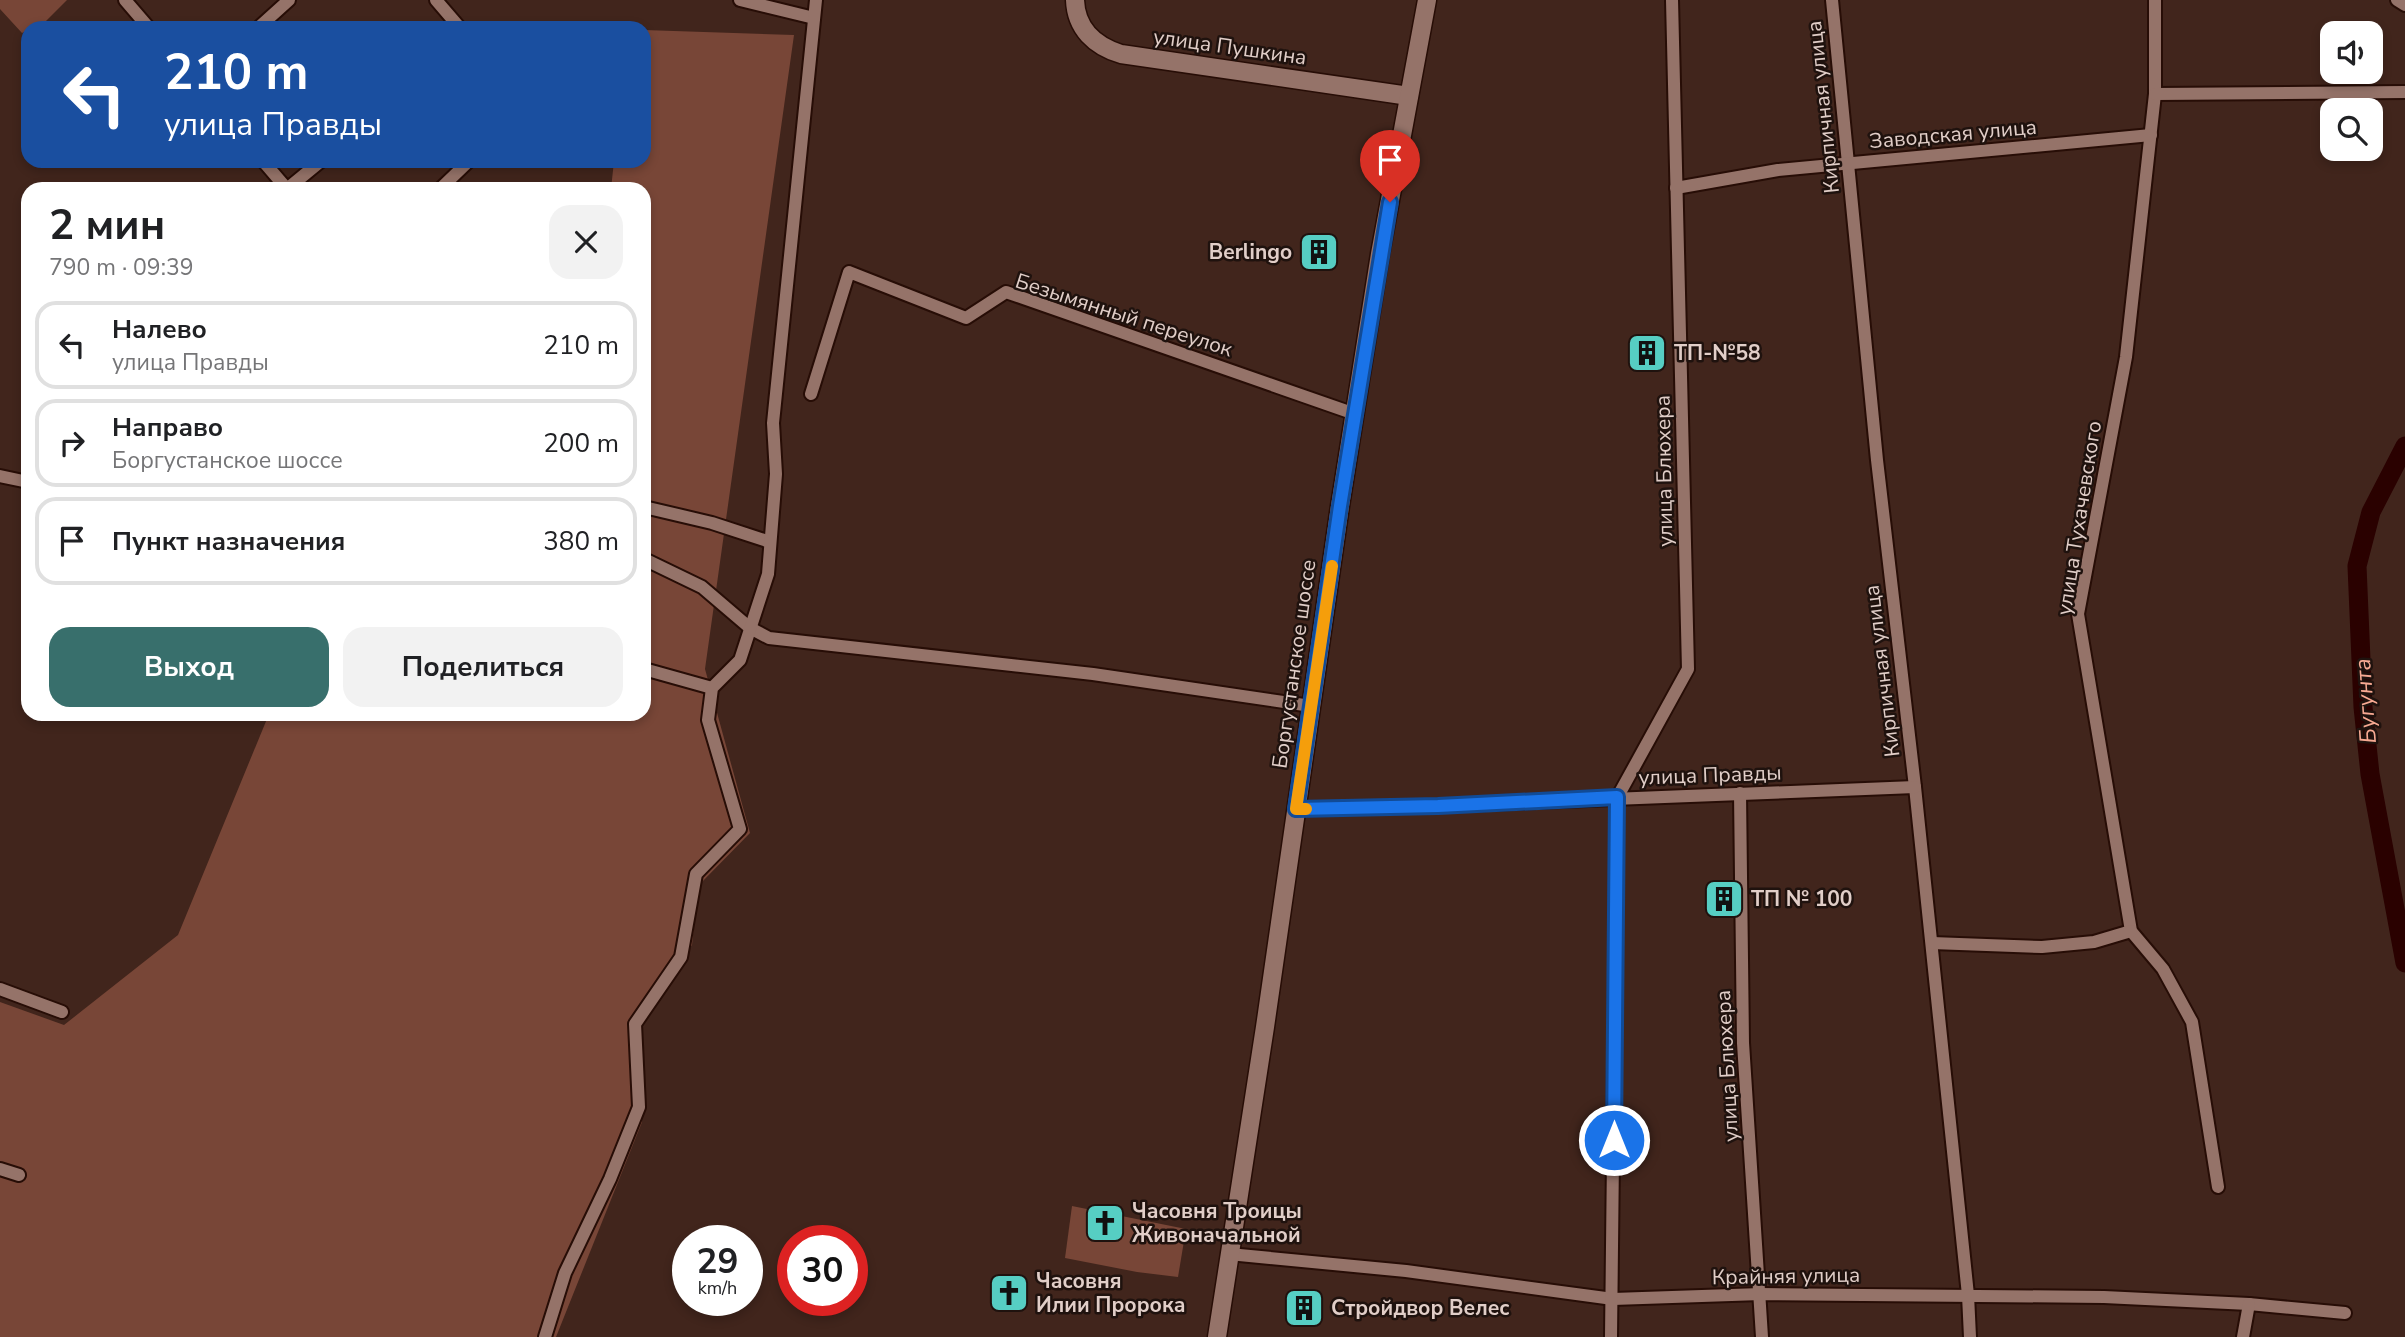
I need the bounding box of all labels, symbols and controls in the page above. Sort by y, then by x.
street label: Кирпичная улица [1800,19,1846,195]
map controls [2320,21,2383,161]
button: sound [2320,21,2383,84]
street label: улица Пушкина [1152,22,1308,72]
text: 210 m [164,39,308,106]
icon: left [49,49,140,140]
button: search [2320,98,2383,161]
text: улица Правды [164,103,382,146]
street label: Заводская улица [1868,113,2038,155]
pin [1360,130,1420,202]
icon: arrive [1371,141,1409,179]
text: 2 мин [49,197,165,254]
button: close [549,205,623,279]
building icon: Berlingo [1298,231,1340,273]
place label: Berlingo [1209,238,1292,266]
text: 790 m · 09:39 [49,252,194,283]
street label: Безымянный переулок [1012,267,1237,364]
text: Налево [112,312,207,347]
icon: left [53,326,91,364]
text: 210 m [543,328,619,363]
building icon: ТП-№58 [1626,332,1668,374]
place label: ТП-№58 [1674,339,1761,367]
text: улица Правды [112,347,269,378]
street label: улица Блюхера [1649,395,1679,547]
text: Направо [112,410,223,445]
street label: улица Тухачевского [2050,419,2108,617]
icon: right [53,424,91,462]
text: 200 m [543,426,619,461]
text: Боргустанское шоссе [112,445,343,476]
icon: arrive [53,522,91,560]
text: Пункт назначения [112,524,345,559]
text: 380 m [543,524,619,559]
street label: Боргустанское шоссе [1265,558,1323,770]
street label: Кирпичная улица [1858,583,1906,759]
button: Выход [49,627,329,707]
button: Поделиться [343,627,623,707]
water label: Бугунта [2347,657,2384,745]
street label: улица Правды [1638,759,1782,791]
building icon: ТП № 100 [1703,878,1745,920]
place label: ТП № 100 [1751,885,1852,913]
street label: улица Блюхера [1709,989,1745,1143]
position arrow [1577,1103,1651,1177]
place label: Часовня Троицы Живоначальной [1132,1197,1302,1249]
church icon: Часовня Троицы Живоначальной [1084,1202,1126,1244]
speed limit sign: 30 [777,1225,868,1316]
text: 29 [696,1238,739,1285]
street label: Крайняя улица [1712,1261,1860,1291]
place label: Часовня Илии Пророка [1036,1267,1185,1319]
church icon: Часовня Илии Пророка [988,1272,1030,1314]
text: km/h [698,1276,737,1300]
building icon: Стройдвор Велес [1283,1287,1325,1329]
place label: Стройдвор Велес [1331,1294,1510,1322]

